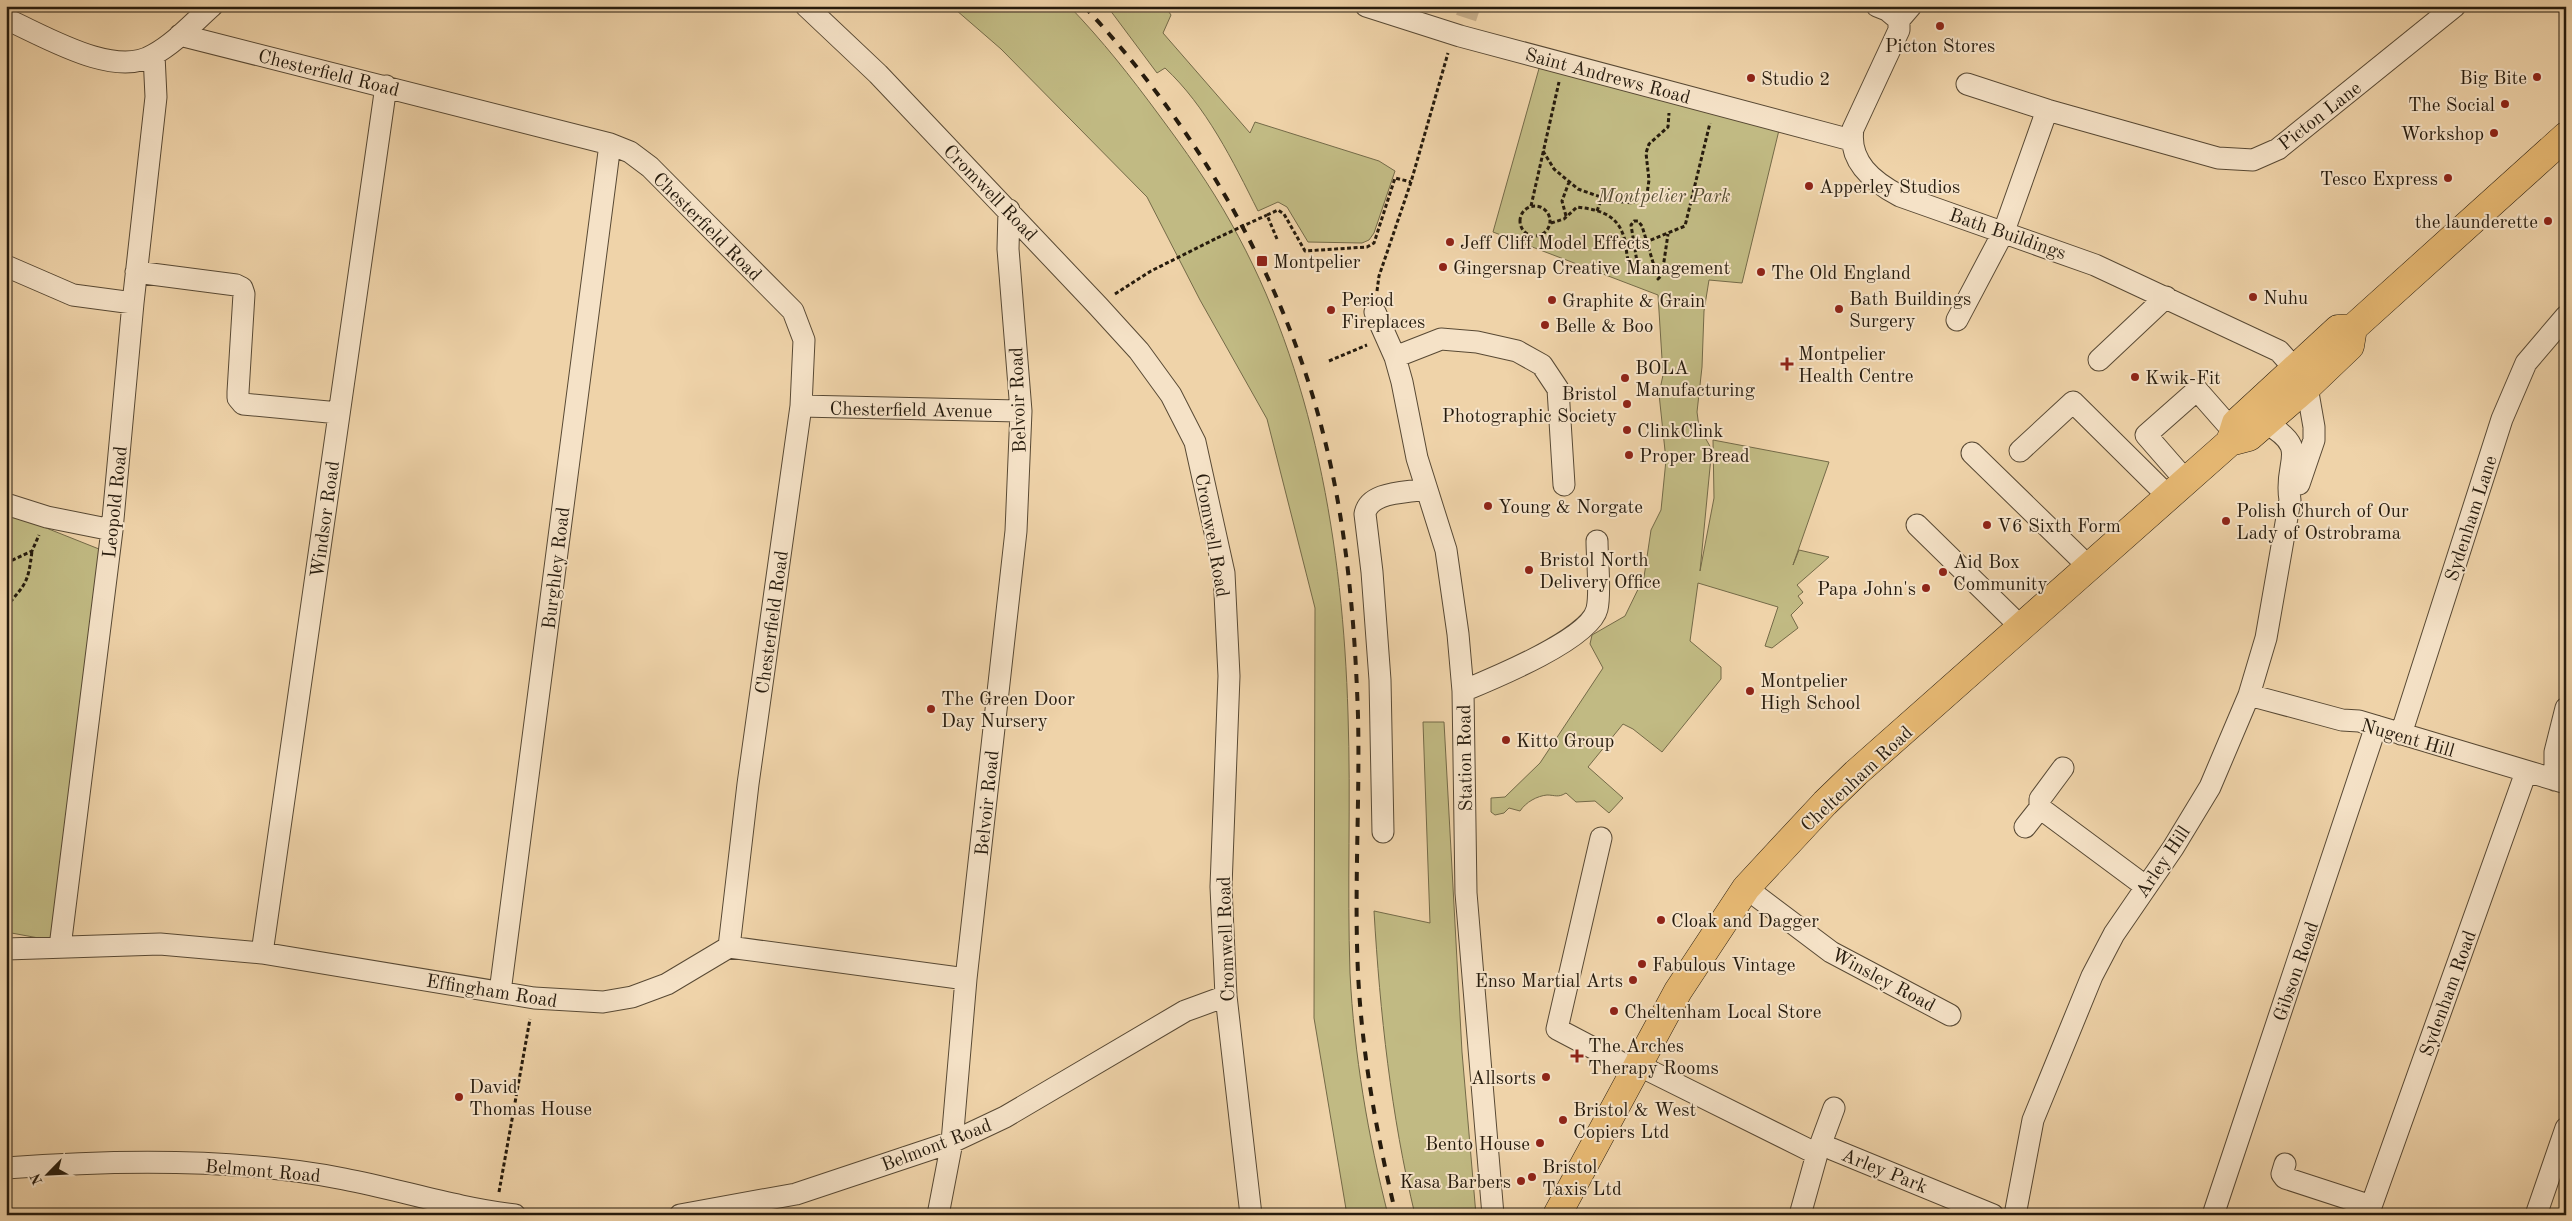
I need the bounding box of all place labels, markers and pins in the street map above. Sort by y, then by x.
marker: Picton Stores [1934,20,1946,32]
place label: Picton Stores [1885,38,1995,57]
place label: Big Bite [2460,70,2527,89]
place label: Studio 2 [1761,71,1830,90]
marker: Big Bite [2531,71,2543,83]
marker: Studio 2 [1745,72,1757,84]
place label: The Social [2408,97,2495,116]
marker: The Social [2499,98,2511,110]
place label: Workshop [2401,126,2484,145]
marker: Workshop [2488,127,2500,139]
place label: Tesco Express [2320,171,2438,190]
marker: Tesco Express [2442,172,2454,184]
place label: Apperley Studios [1819,179,1960,198]
marker: Apperley Studios [1803,180,1815,192]
place label: the launderette [2415,214,2538,233]
marker: the launderette [2542,215,2554,227]
place label: Jeff Cliff Model Effects [1460,235,1650,254]
marker: Jeff Cliff Model Effects [1444,236,1456,248]
marker: Montpelier [1255,254,1269,268]
place label: Montpelier [1273,254,1361,273]
place label: Gingersnap Creative Management [1453,260,1730,279]
marker: Gingersnap Creative Management [1437,261,1449,273]
place label: The Old England [1771,265,1911,284]
marker: The Old England [1755,266,1767,278]
place label: Nuhu [2263,290,2308,309]
place label: Bath Buildings Surgery [1849,291,1971,332]
marker: Nuhu [2247,291,2259,303]
place label: Period Fireplaces [1341,292,1425,333]
place label: Graphite & Grain [1562,293,1705,312]
marker: Graphite & Grain [1546,294,1558,306]
marker: Bath Buildings Surgery [1833,303,1845,315]
marker: Period Fireplaces [1325,304,1337,316]
place label: Belle & Boo [1555,318,1653,337]
marker: Belle & Boo [1539,319,1551,331]
place label: Montpelier Health Centre [1798,346,1913,387]
marker: Montpelier Health Centre [1780,357,1794,371]
place label: BOLA Manufacturing [1635,360,1756,401]
place label: Kwik-Fit [2145,370,2221,389]
marker: Kwik-Fit [2129,371,2141,383]
marker: BOLA Manufacturing [1619,372,1631,384]
place label: Bristol Photographic Society [1442,386,1617,427]
marker: Bristol Photographic Society [1621,398,1633,410]
place label: ClinkClink [1637,423,1723,442]
marker: ClinkClink [1621,424,1633,436]
place label: Proper Bread [1639,448,1750,467]
marker: Proper Bread [1623,449,1635,461]
place label: Young & Norgate [1498,499,1643,518]
marker: Young & Norgate [1482,500,1494,512]
place label: Polish Church of Our Lady of Ostrobrama [2236,503,2409,544]
marker: Polish Church of Our Lady of Ostrobrama [2220,515,2232,527]
place label: V6 Sixth Form [1997,518,2121,537]
marker: V6 Sixth Form [1981,519,1993,531]
place label: Bristol North Delivery Office [1539,552,1661,593]
place label: Aid Box Community [1953,554,2048,595]
marker: Bristol North Delivery Office [1523,564,1535,576]
marker: Aid Box Community [1937,566,1949,578]
place label: Papa John's [1817,581,1916,600]
marker: Papa John's [1920,582,1932,594]
place label: Montpelier High School [1760,673,1860,714]
marker: Montpelier High School [1744,685,1756,697]
place label: The Green Door Day Nursery [941,691,1075,732]
marker: The Green Door Day Nursery [925,703,937,715]
place label: Kitto Group [1516,733,1614,752]
marker: Kitto Group [1500,734,1512,746]
place label: Cloak and Dagger [1671,913,1819,932]
marker: Cloak and Dagger [1655,914,1667,926]
place label: Fabulous Vintage [1652,957,1795,976]
marker: Fabulous Vintage [1636,958,1648,970]
place label: Enso Martial Arts [1475,973,1623,992]
marker: Enso Martial Arts [1627,974,1639,986]
place label: Cheltenham Local Store [1624,1004,1821,1023]
marker: Cheltenham Local Store [1608,1005,1620,1017]
place label: The Arches Therapy Rooms [1588,1038,1719,1079]
marker: The Arches Therapy Rooms [1570,1049,1584,1063]
place label: Allsorts [1471,1070,1536,1089]
marker: Allsorts [1540,1071,1552,1083]
place label: David Thomas House [469,1079,592,1120]
marker: David Thomas House [453,1091,465,1103]
place label: Bristol & West Copiers Ltd [1573,1102,1696,1143]
marker: Bristol & West Copiers Ltd [1557,1114,1569,1126]
place label: Bento House [1425,1136,1530,1155]
marker: Bento House [1534,1137,1546,1149]
place label: Bristol Taxis Ltd [1542,1159,1622,1200]
marker: Bristol Taxis Ltd [1526,1171,1538,1183]
place label: Kasa Barbers [1400,1174,1511,1193]
marker: Kasa Barbers [1515,1175,1527,1187]

